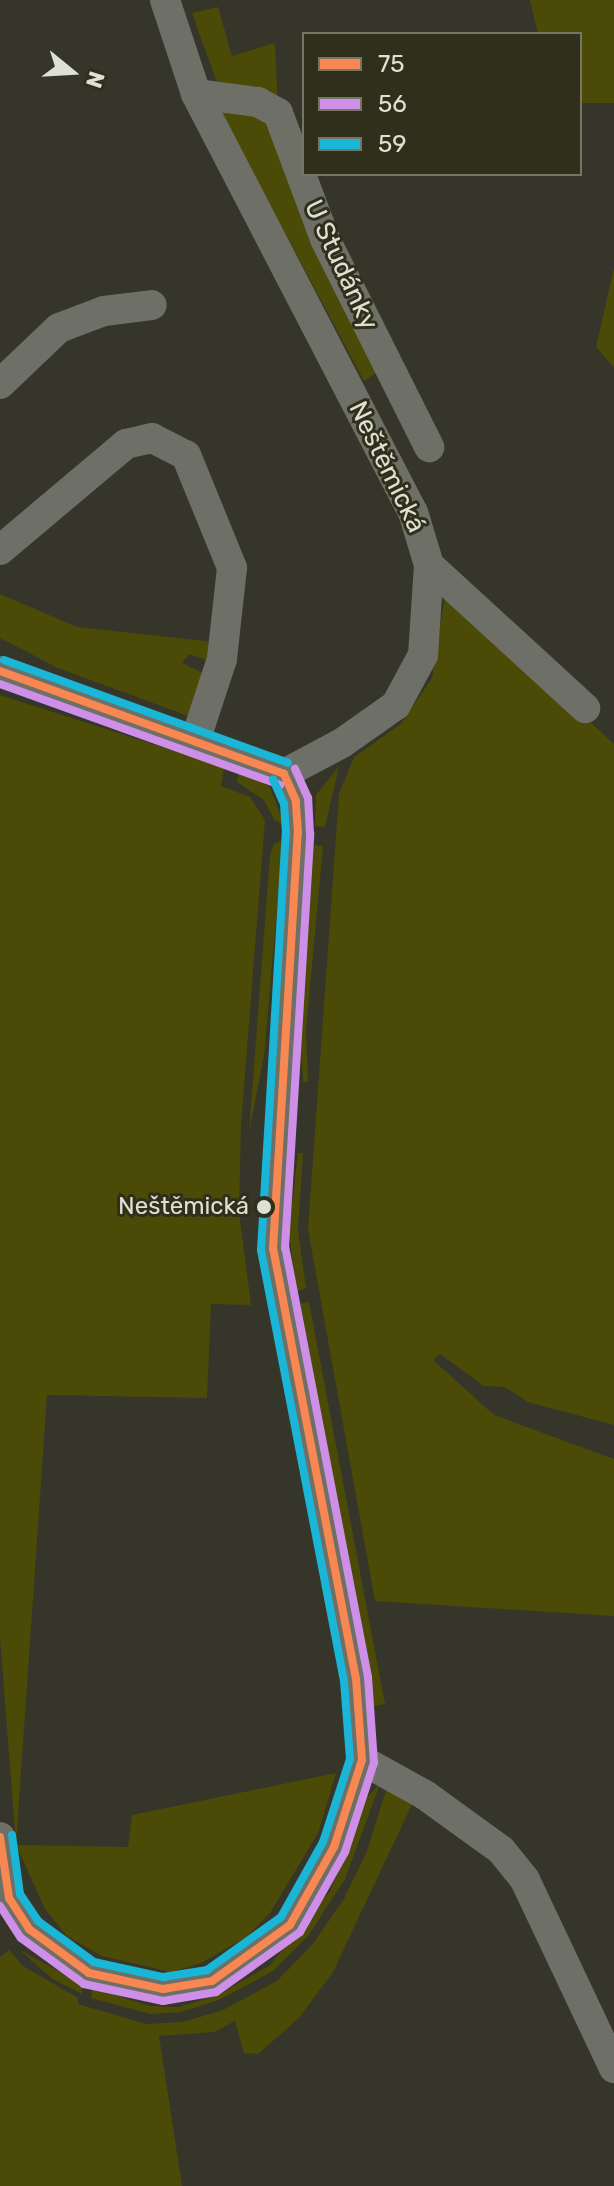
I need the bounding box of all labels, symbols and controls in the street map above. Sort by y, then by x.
north arrow [32,32,112,112]
legend [302,32,582,176]
text: 75 [378,50,405,78]
text: N [80,68,111,91]
text: 56 [378,90,407,118]
text: 59 [378,130,407,158]
street label: U Studánky [297,195,385,335]
street label: Neštěmická [342,396,432,538]
place label: Neštěmická [118,1193,249,1221]
marker: Neštěmická [256,1199,272,1215]

